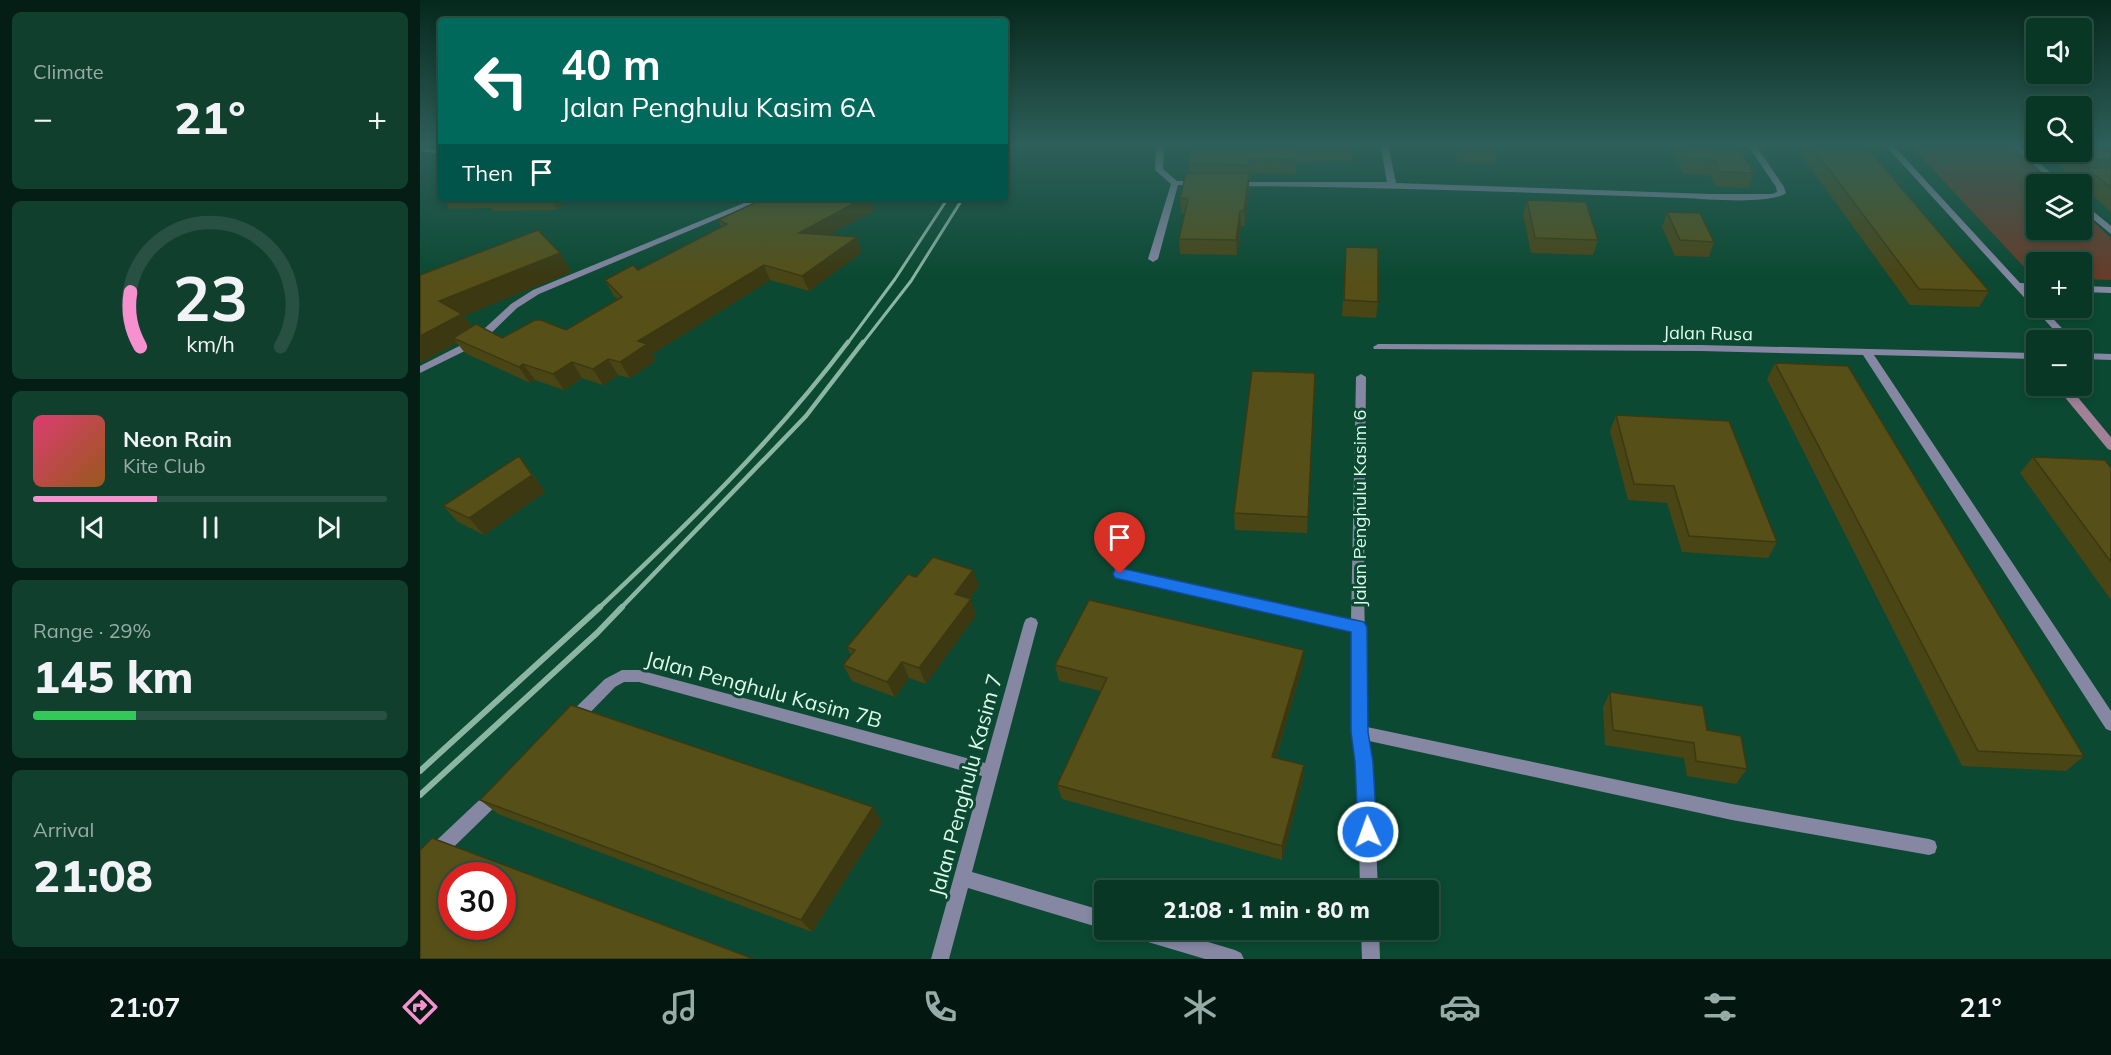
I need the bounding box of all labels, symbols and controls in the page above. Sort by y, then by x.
map controls [2026,18,2092,396]
button: sound [2026,18,2092,84]
text: 40 m [561,38,661,91]
icon: left [462,42,540,120]
text: Climate [33,59,104,84]
text: 21° [174,89,246,145]
text: Jalan Penghulu Kasim 6A [561,90,876,124]
button: search [2026,96,2092,162]
text: − [33,97,53,138]
text: + [367,97,387,138]
icon: arrive [525,156,558,189]
text: Then [462,159,513,187]
button: layers [2026,174,2092,240]
button: + [2026,252,2092,318]
text: 23 [173,258,247,337]
street label: Jalan Rusa [1663,321,1753,345]
button: − [2026,330,2092,396]
text: km/h [186,331,234,358]
street label: Jalan Penghulu Kasim 6 [1348,410,1371,606]
text: Neon Rain [123,425,232,453]
text: Kite Club [123,453,205,478]
icon: previous [76,511,109,544]
icon: pause [194,511,227,544]
icon: next [312,511,345,544]
pin [1094,512,1145,574]
icon: arrive [1103,521,1136,554]
text: Range · 29% [33,618,151,643]
street label: Jalan Penghulu Kasim 7B [643,645,885,733]
text: 145 km [33,648,194,704]
street label: Jalan Penghulu Kasim 7 [923,671,1007,899]
position arrow [1336,800,1400,864]
text: Arrival [33,817,94,842]
text: 21:08 [33,847,153,903]
speed limit sign: 30 [438,862,516,940]
text: 21:08 · 1 min · 80 m [1163,896,1370,924]
icon: directions [399,986,441,1028]
icon: music [659,986,701,1028]
icon: phone [919,986,961,1028]
icon: climate [1179,986,1221,1028]
icon: car [1439,986,1481,1028]
icon: filters [1699,986,1741,1028]
text: 21:07 [109,990,181,1024]
text: 21° [1959,990,2002,1024]

